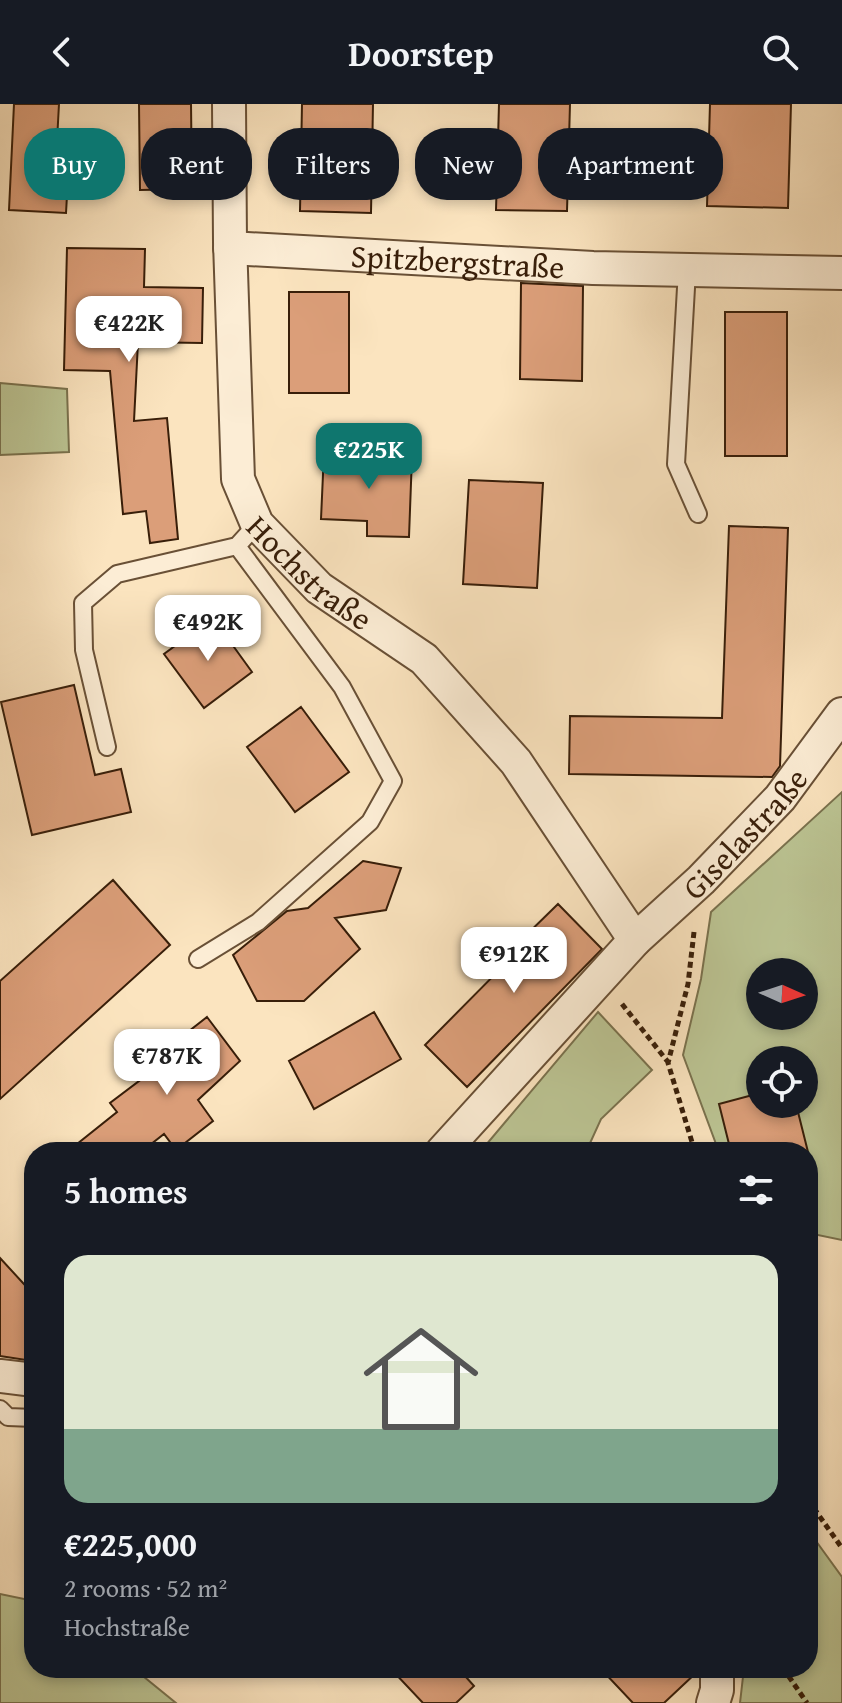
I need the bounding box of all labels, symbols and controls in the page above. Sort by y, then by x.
text: Doorstep [348,26,494,79]
icon: back [40,30,84,74]
icon: search [758,30,802,74]
chip: Buy [24,128,125,200]
chip: Rent [141,128,252,200]
chip: Filters [268,128,399,200]
chip: New [415,128,522,200]
chip: Apartment [538,128,723,200]
street label: Spitzbergstraße [350,231,566,290]
pin: €422K [73,296,185,364]
text: €422K [94,302,164,341]
pin: €225K [313,423,425,491]
text: €225K [334,429,404,468]
street label: Hochstraße [236,504,382,641]
pin: €492K [152,595,264,663]
text: €492K [173,601,243,640]
street label: Giselastraße [671,758,818,910]
pin: €912K [458,927,570,995]
text: €912K [479,933,549,972]
north arrow [746,958,818,1030]
map controls [746,958,818,1118]
pin: €787K [111,1029,223,1097]
text: €787K [132,1035,202,1074]
button: locate [746,1046,818,1118]
text: 5 homes [64,1166,188,1215]
icon: filters [734,1168,778,1212]
icon: home [349,1307,493,1451]
text: €225,000 [64,1519,197,1568]
text: 2 rooms · 52 m² [64,1568,227,1607]
text: Hochstraße [64,1607,190,1646]

